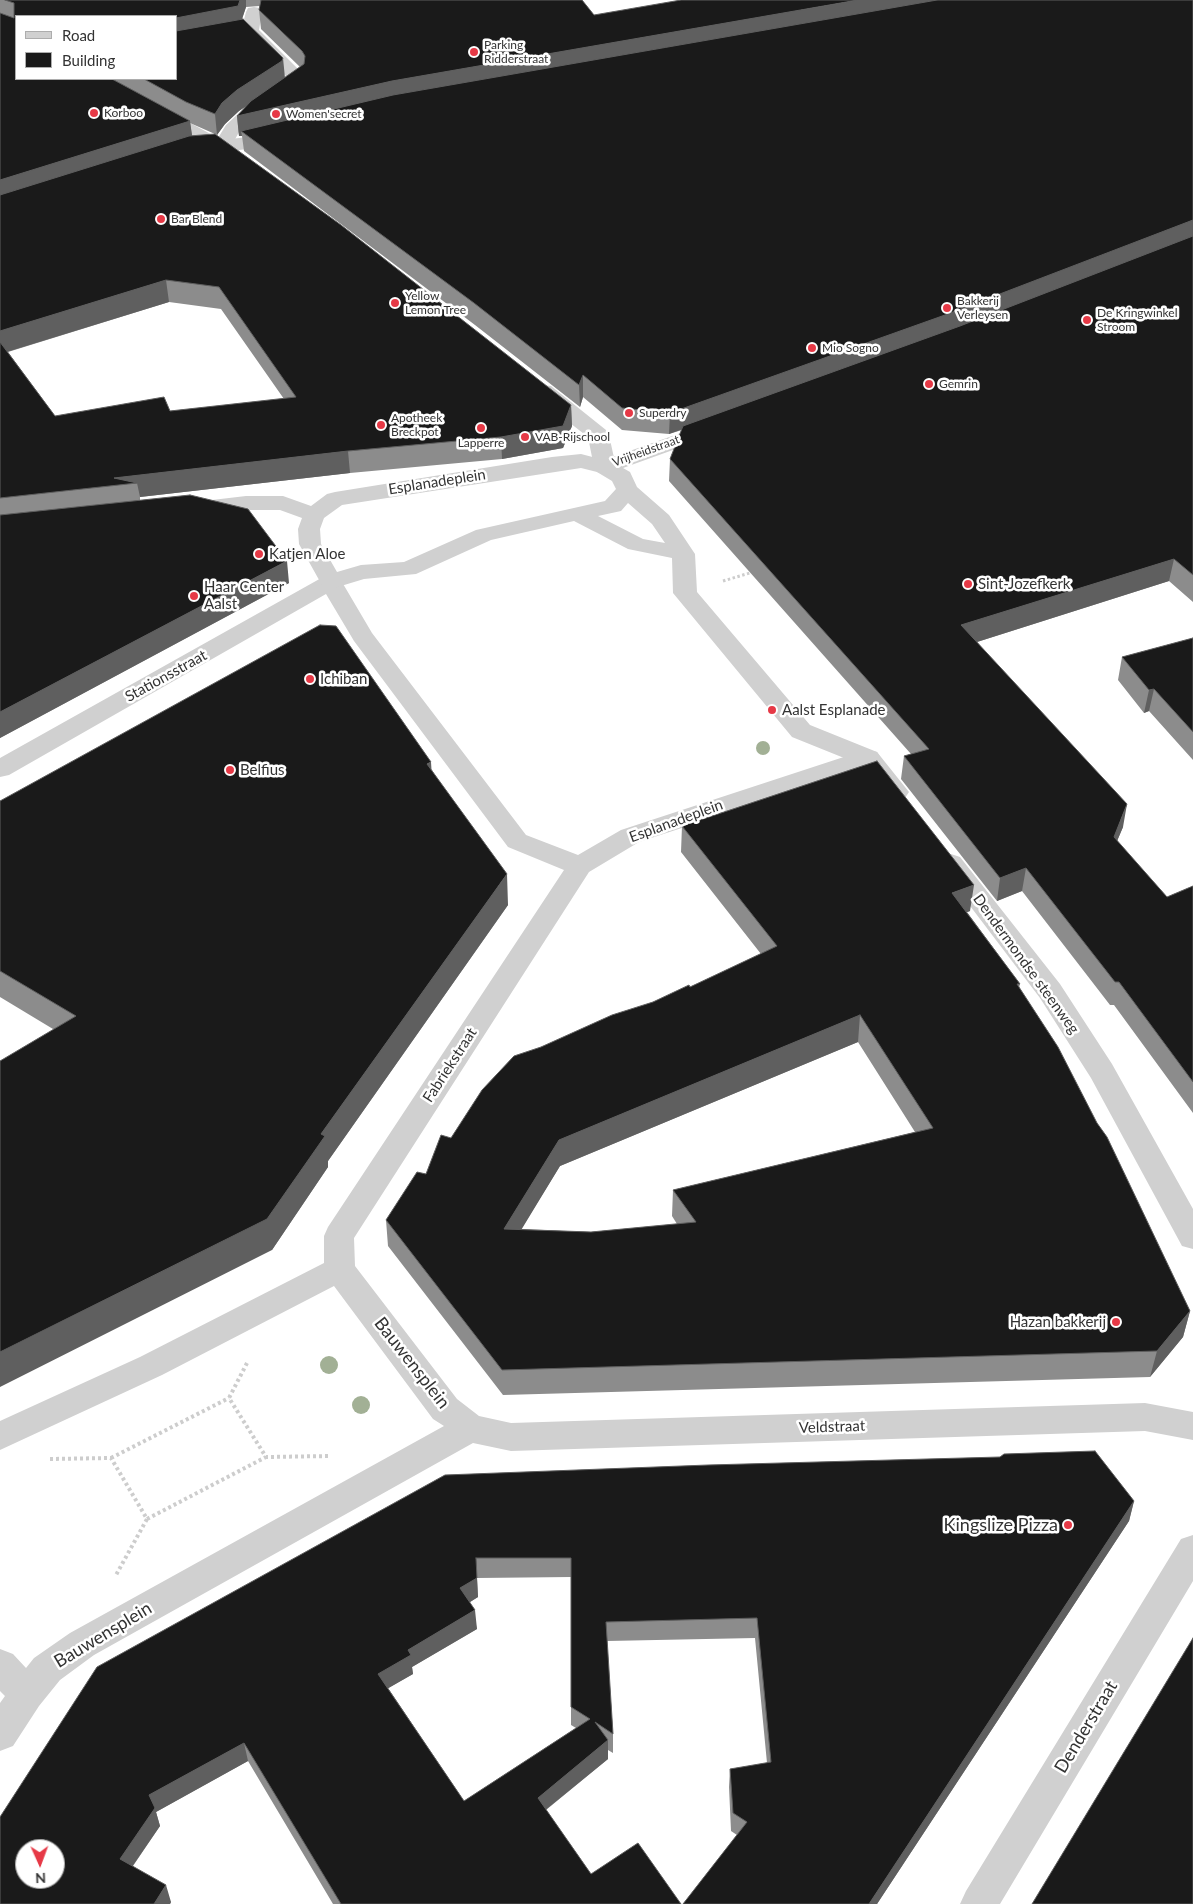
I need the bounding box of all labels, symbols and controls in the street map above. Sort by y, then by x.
legend [15,15,178,80]
text: Road [62,26,95,44]
place label: Parking Ridderstraat [484,38,548,66]
marker: Parking Ridderstraat [468,46,480,58]
text: Building [62,51,115,69]
place label: Korboo [104,106,143,120]
marker: Korboo [88,107,100,119]
place label: Women'secret [286,107,362,121]
marker: Women'secret [270,108,282,120]
place label: Bar Blend [171,212,222,226]
marker: Bar Blend [155,213,167,225]
place label: Yellow Lemon Tree [405,289,466,317]
place label: Bakkerij Verleysen [957,294,1008,322]
marker: Yellow Lemon Tree [389,297,401,309]
marker: Bakkerij Verleysen [941,302,953,314]
place label: De Kringwinkel Stroom [1097,306,1178,334]
marker: De Kringwinkel Stroom [1081,314,1093,326]
place label: Mio Sogno [822,341,879,355]
marker: Mio Sogno [806,342,818,354]
place label: Gemrin [939,377,978,391]
marker: Gemrin [923,378,935,390]
place label: Superdry [639,406,687,420]
marker: Superdry [623,407,635,419]
place label: Apotheek Breckpot [391,411,442,439]
marker: Apotheek Breckpot [375,419,387,431]
marker: Lapperre [475,422,487,434]
place label: VAB-Rijschool [535,430,610,444]
marker: VAB-Rijschool [519,431,531,443]
street label: Vrijheidstraat [611,432,681,470]
place label: Lapperre [458,436,504,450]
street label: Esplanadeplein [387,465,487,499]
place label: Katjen Aloe [269,545,345,563]
marker: Katjen Aloe [253,548,265,560]
place label: Sint-Jozefkerk [978,575,1070,593]
place label: Haar Center Aalst [204,578,284,613]
marker: Sint-Jozefkerk [962,578,974,590]
marker: Haar Center Aalst [188,590,200,602]
street label: Stationsstraat [122,646,210,706]
place label: Ichiban [320,670,367,688]
marker: Ichiban [304,673,316,685]
place label: Aalst Esplanade [782,701,885,719]
marker: Aalst Esplanade [766,704,778,716]
place label: Belfius [240,761,284,779]
marker: Belfius [224,764,236,776]
street label: Esplanadeplein [627,796,725,846]
street label: Dendermondse steenweg [969,890,1083,1038]
street label: Fabriekstraat [419,1024,481,1106]
street label: Bauwensplein [370,1313,454,1413]
place label: Hazan bakkerij [1010,1313,1106,1331]
marker: Hazan bakkerij [1110,1316,1122,1328]
street label: Veldstraat [799,1417,865,1437]
place label: Kingslize Pizza [944,1514,1058,1536]
marker: Kingslize Pizza [1062,1519,1074,1531]
street label: Bauwensplein [50,1597,156,1673]
street label: Denderstraat [1050,1677,1122,1777]
north arrow [15,1839,65,1889]
text: N [35,1870,46,1887]

